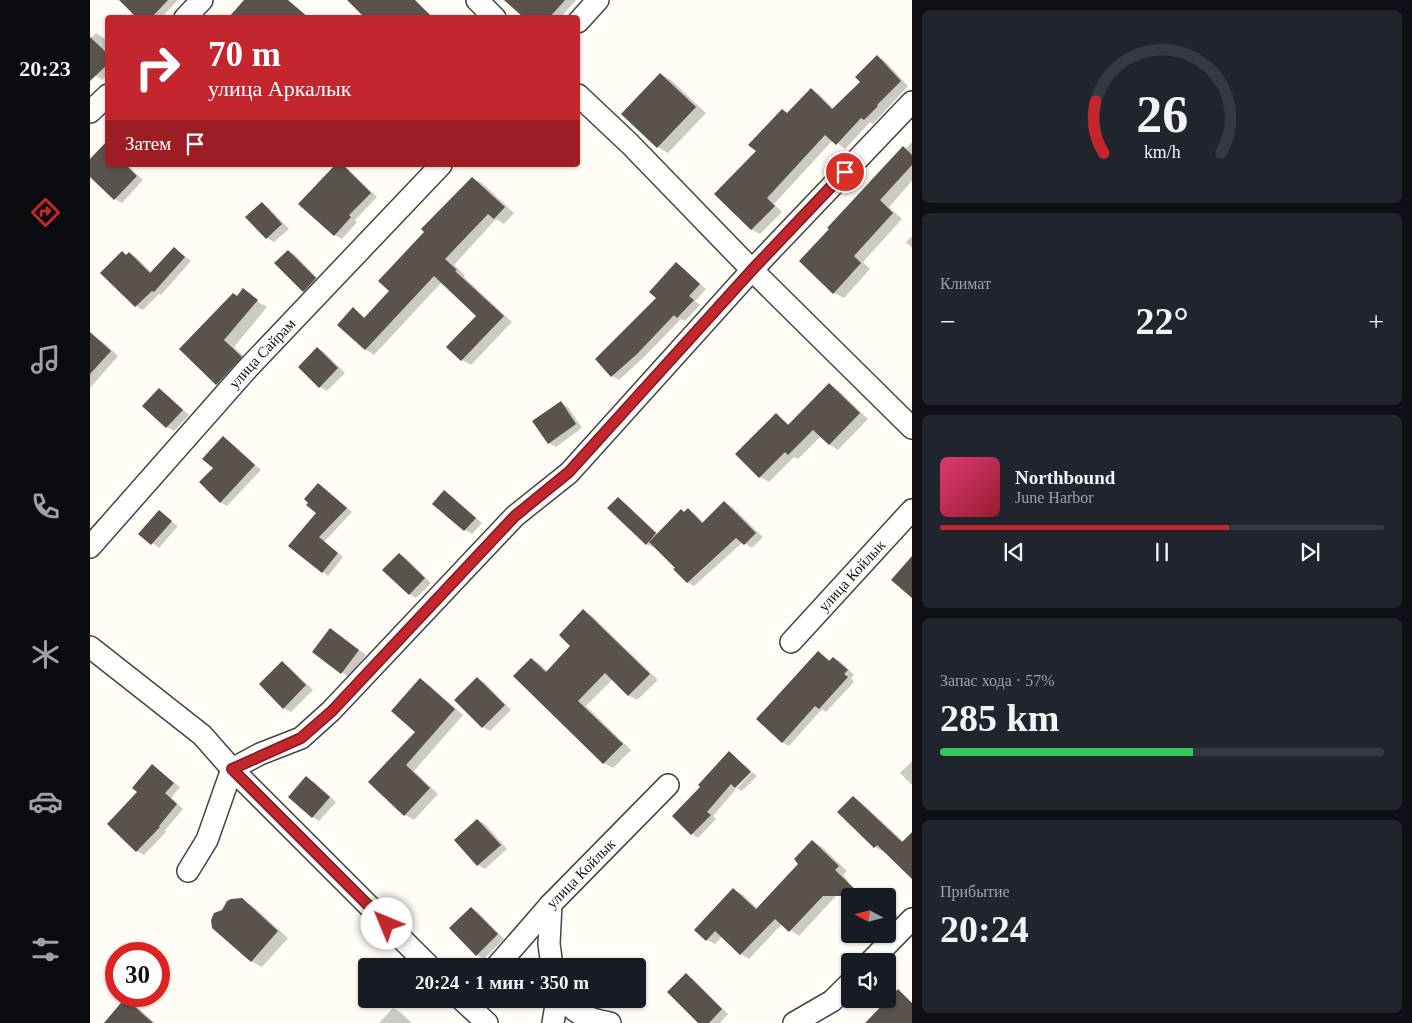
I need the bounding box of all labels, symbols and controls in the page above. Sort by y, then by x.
icon: right [125,35,190,100]
text: 70 m [208,35,281,74]
text: 20:23 [19,56,71,81]
text: улица Аркалык [208,76,351,101]
text: 26 [1136,86,1188,143]
icon: arrive [181,130,209,158]
text: Затем [125,133,171,154]
text: km/h [1144,142,1180,162]
pin [824,151,866,193]
icon: arrive [831,158,859,186]
icon: directions [28,195,63,230]
text: Климат [940,275,991,292]
text: 22° [1135,300,1189,342]
text: − [940,306,956,337]
text: + [1368,306,1384,337]
street label: улица Сайрам [226,315,299,392]
icon: music [28,342,63,377]
text: Northbound [1015,467,1115,488]
icon: phone [28,489,63,524]
text: June Harbor [1015,489,1094,506]
street label: улица Койлык [815,536,889,614]
icon: previous [1000,538,1028,566]
icon: pause [1148,538,1176,566]
icon: next [1296,538,1324,566]
icon: climate [28,637,63,672]
text: Запас хода · 57% [940,672,1055,689]
text: 285 km [940,697,1059,739]
icon: car [28,784,63,819]
street label: улица Койлык [544,835,619,911]
text: Прибытие [940,883,1010,900]
north arrow [841,888,896,942]
map controls [841,888,896,1008]
position arrow [360,897,412,949]
text: 20:24 [940,908,1029,950]
icon: filters [28,932,63,967]
speed limit sign: 30 [105,942,170,1007]
button: sound [841,953,896,1008]
text: 20:24 · 1 мин · 350 m [415,972,589,993]

